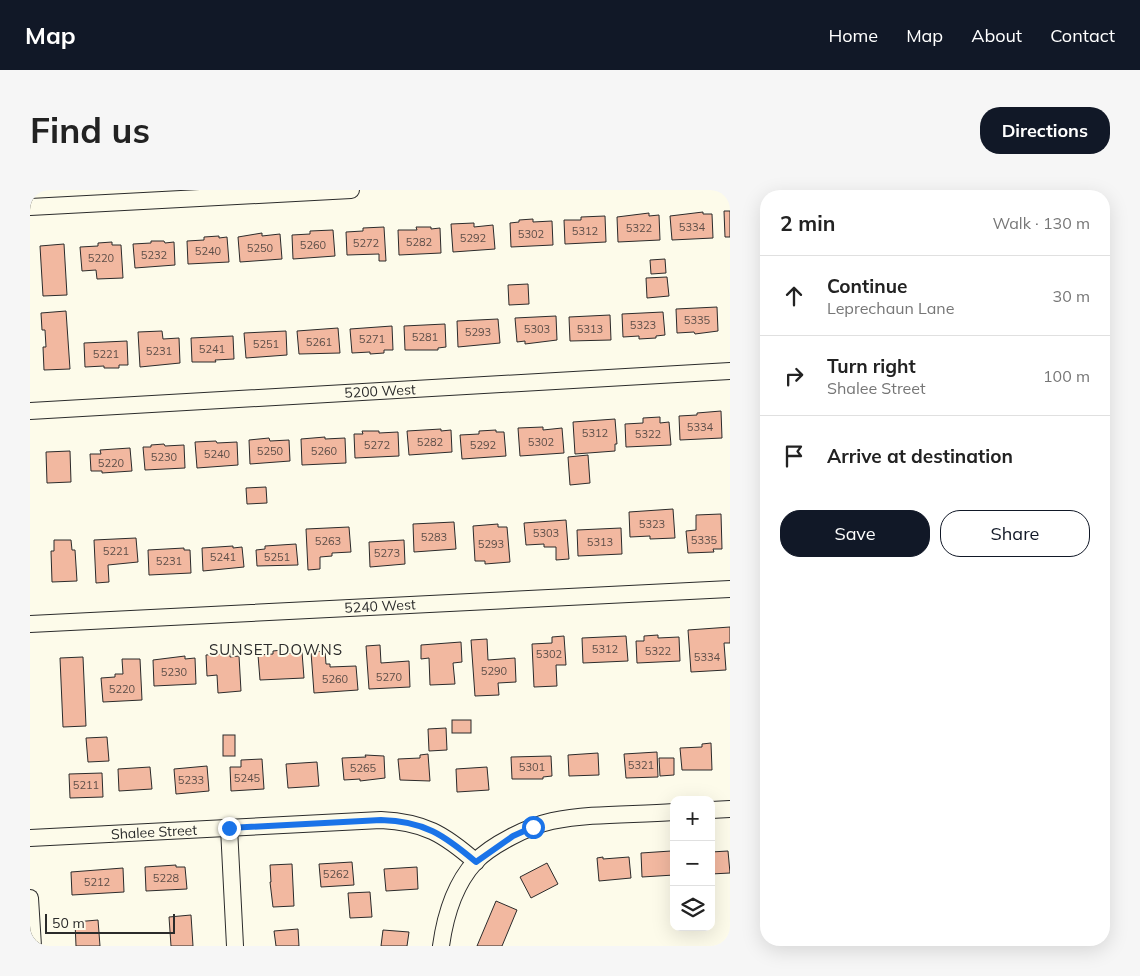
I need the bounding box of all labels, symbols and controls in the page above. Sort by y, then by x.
text: Map [25,20,76,50]
text: Home [828,24,878,47]
text: Map [906,24,943,47]
text: About [971,24,1022,47]
text: Contact [1050,24,1115,47]
button: Directions [980,107,1110,154]
text: Find us [30,108,150,152]
text: 2 min [780,210,835,236]
text: Walk · 130 m [992,213,1090,233]
house number: 5334 [679,220,706,234]
house number: 5322 [626,221,653,235]
house number: 5312 [572,224,599,238]
house number: 5302 [518,227,545,241]
house number: 5292 [460,231,487,245]
house number: 5282 [406,235,433,249]
house number: 5272 [353,236,380,250]
house number: 5260 [300,238,327,252]
house number: 5250 [247,241,274,255]
house number: 5240 [195,244,222,258]
house number: 5232 [141,248,168,262]
house number: 5220 [88,251,115,265]
text: Continue [827,274,907,298]
icon: ahead [780,282,808,310]
text: 30 m [1053,286,1090,306]
text: Leprechaun Lane [827,298,954,318]
house number: 5335 [684,313,711,327]
house number: 5323 [630,318,656,332]
house number: 5303 [524,322,550,336]
house number: 5313 [577,322,603,336]
house number: 5293 [465,325,491,339]
house number: 5281 [412,330,438,344]
house number: 5271 [359,332,385,346]
house number: 5261 [306,335,332,349]
house number: 5251 [253,337,279,351]
house number: 5241 [199,342,225,356]
house number: 5231 [146,344,172,358]
house number: 5221 [93,347,119,361]
text: Turn right [827,354,916,378]
icon: right [780,362,808,390]
text: 100 m [1043,366,1090,386]
text: Shalee Street [827,378,926,398]
street label: 5200 West [344,380,416,402]
house number: 5334 [687,420,714,434]
house number: 5312 [582,426,609,440]
house number: 5322 [635,427,662,441]
house number: 5282 [417,435,444,449]
house number: 5302 [528,435,555,449]
house number: 5272 [364,438,391,452]
house number: 5292 [470,438,497,452]
icon: arrive [780,442,808,470]
house number: 5250 [257,444,284,458]
house number: 5260 [311,444,338,458]
text: Arrive at destination [827,444,1013,468]
house number: 5240 [204,447,231,461]
house number: 5230 [151,450,178,464]
house number: 5220 [98,456,125,470]
button: Save [780,510,930,557]
button: Share [940,510,1090,557]
house number: 5323 [639,517,665,531]
house number: 5303 [533,526,559,540]
house number: 5283 [421,530,447,544]
house number: 5335 [691,533,718,547]
house number: 5263 [315,534,341,548]
house number: 5313 [587,535,613,549]
house number: 5293 [478,537,504,551]
house number: 5221 [103,544,129,558]
house number: 5273 [374,546,400,560]
house number: 5241 [210,550,236,564]
house number: 5251 [264,550,290,564]
house number: 5231 [156,554,182,568]
street label: 5240 West [344,595,416,617]
district label: SUNSET DOWNS [209,640,343,659]
house number: 5312 [592,642,619,656]
house number: 5322 [645,644,672,658]
house number: 5302 [536,647,563,661]
house number: 5334 [694,650,721,664]
house number: 5290 [481,664,508,678]
house number: 5230 [161,665,188,679]
house number: 5270 [376,670,403,684]
house number: 5260 [322,672,349,686]
house number: 5220 [109,682,136,696]
house number: 5321 [628,758,654,772]
house number: 5301 [519,760,545,774]
house number: 5265 [350,761,377,775]
house number: 5245 [234,771,261,785]
house number: 5233 [178,773,204,787]
house number: 5211 [73,778,99,792]
map controls [670,796,715,931]
button: + [670,796,715,841]
route start [522,816,545,839]
route end [218,817,241,840]
street label: Shalee Street [110,821,198,843]
button: − [670,841,715,886]
house number: 5262 [323,867,350,881]
house number: 5228 [153,871,180,885]
house number: 5212 [84,875,111,889]
button: layers [670,886,715,931]
scale bar [45,911,175,934]
text: 50 m [52,914,85,932]

